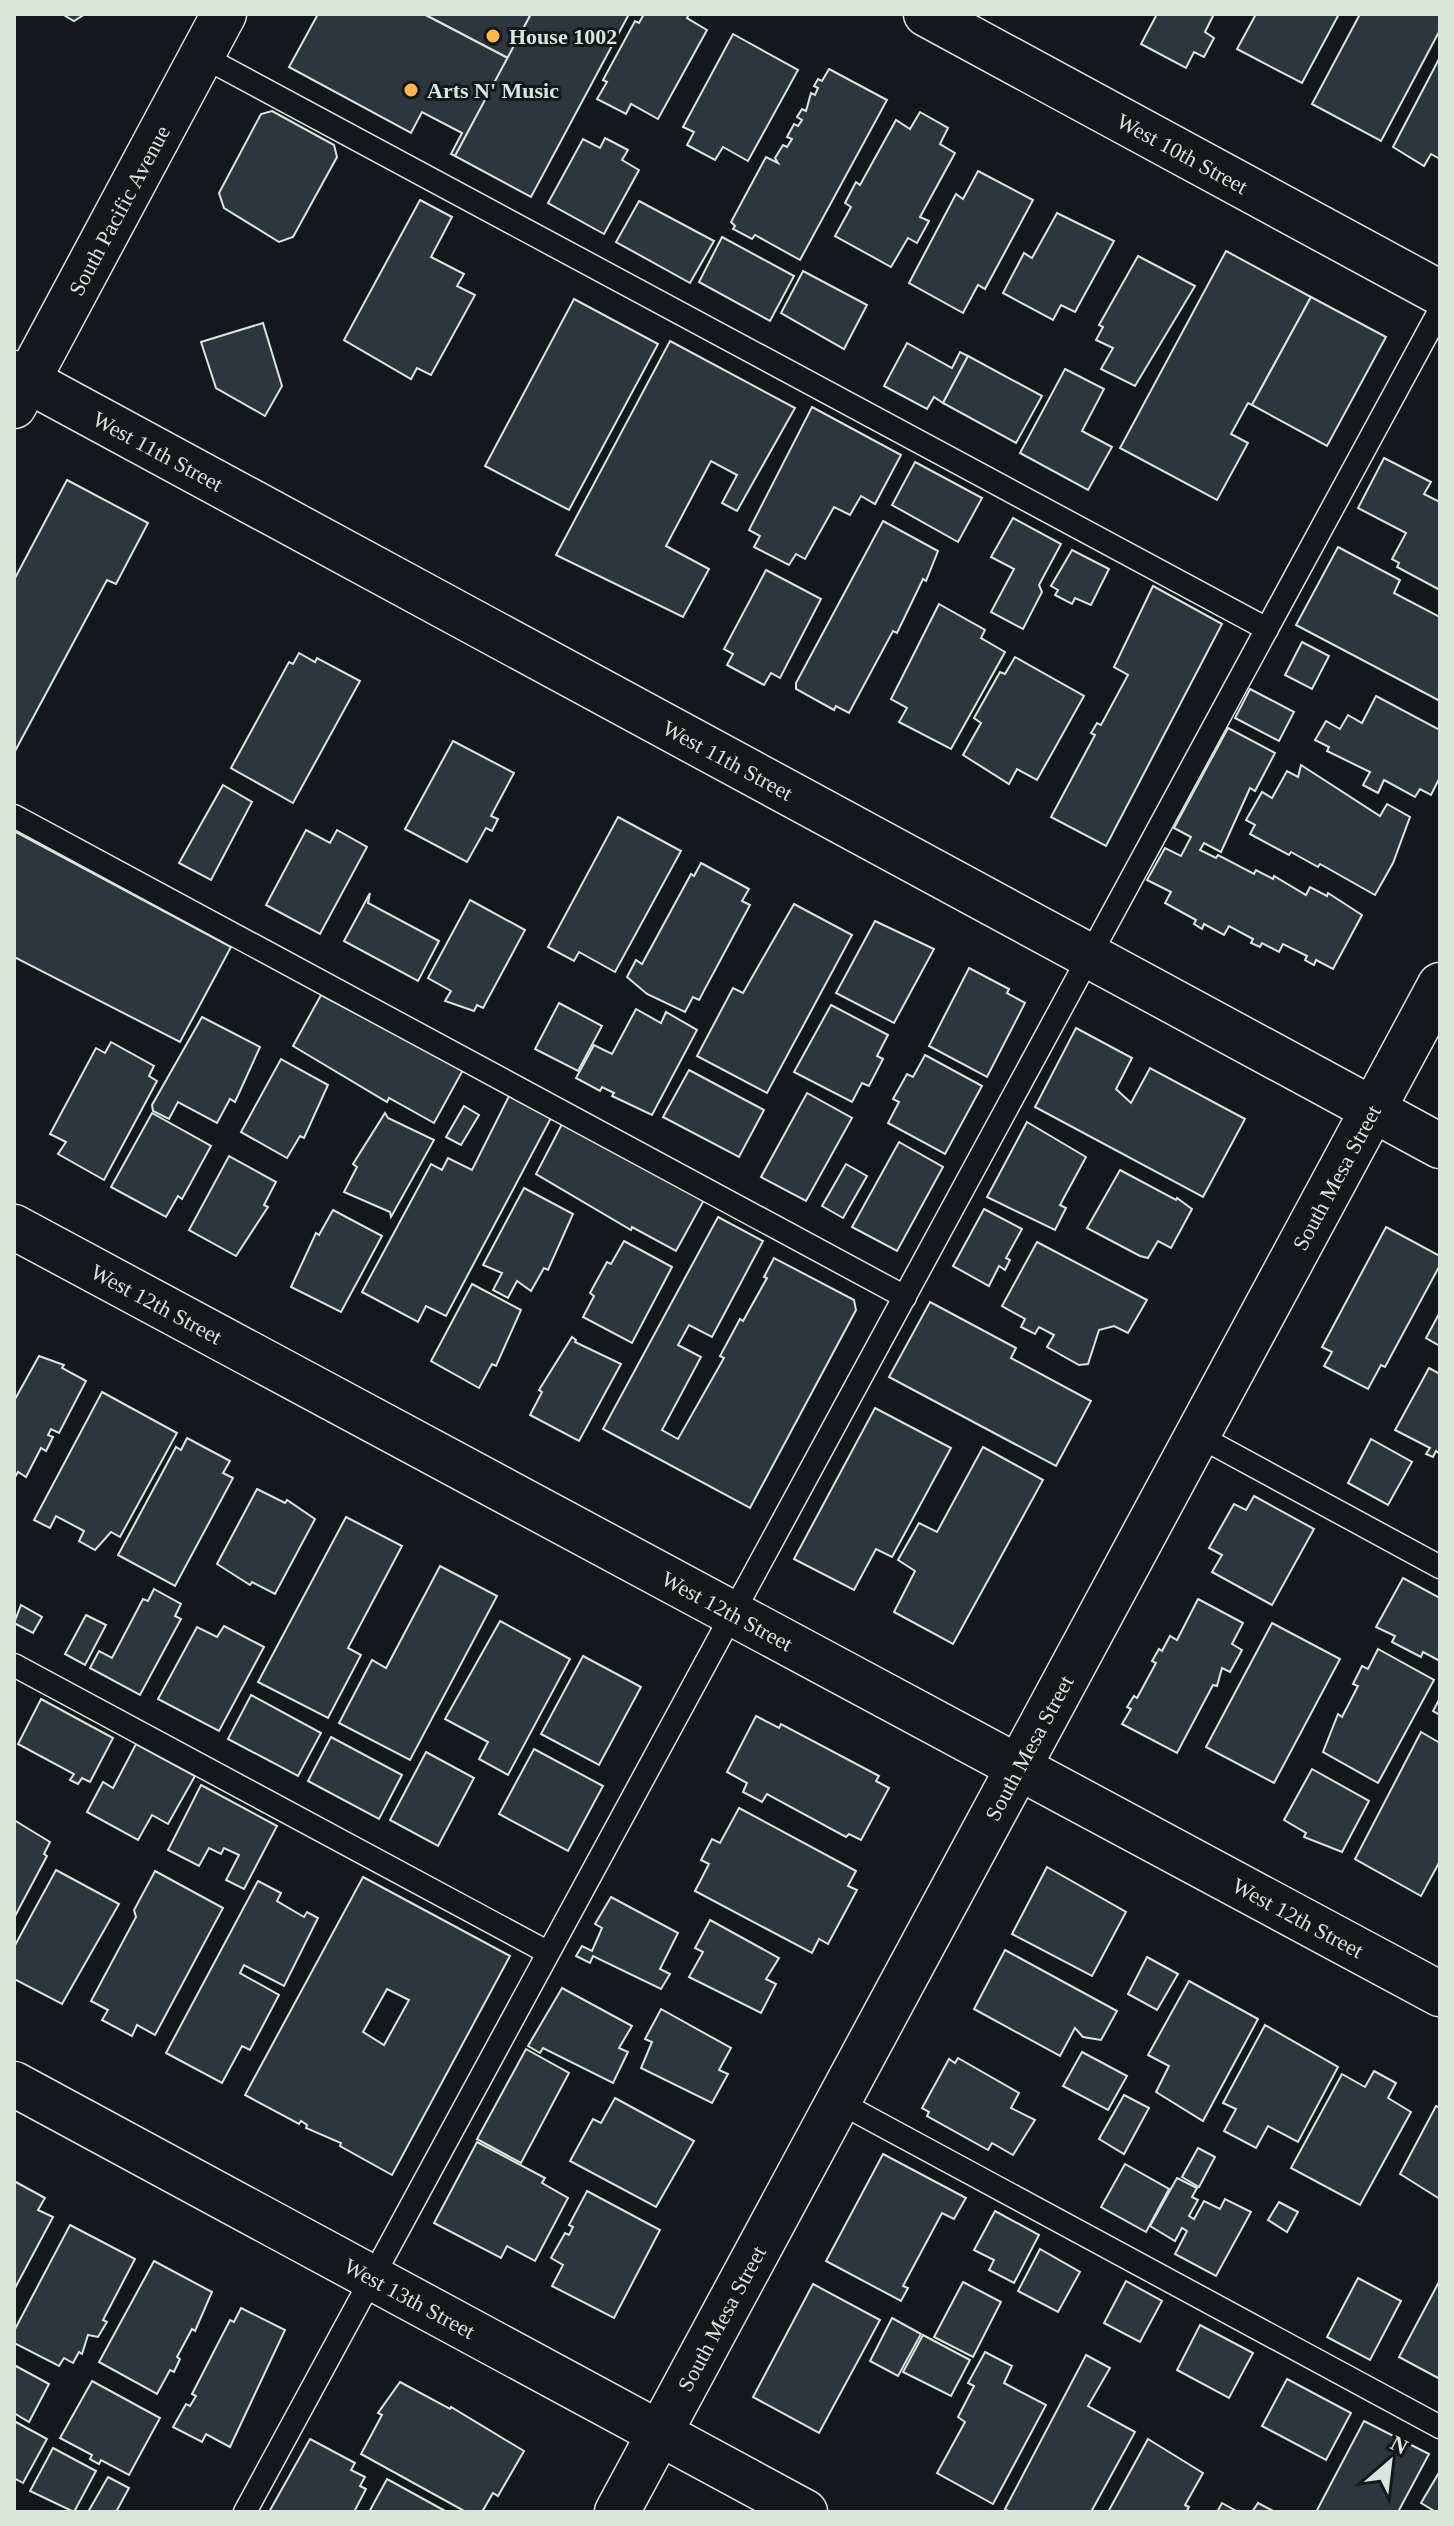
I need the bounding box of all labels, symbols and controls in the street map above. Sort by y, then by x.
place label: House 1002 [509,24,617,49]
marker: House 1002 [484,27,502,45]
place label: Arts N' Music [427,78,559,103]
marker: Arts N' Music [402,81,420,99]
street label: West 10th Street [1113,108,1252,199]
street label: South Pacific Avenue [63,121,174,300]
street label: West 11th Street [89,406,227,496]
street label: West 11th Street [659,715,797,805]
street label: South Mesa Street [1287,1101,1386,1254]
street label: West 12th Street [87,1258,226,1349]
street label: West 12th Street [658,1565,797,1656]
street label: South Mesa Street [980,1671,1078,1825]
street label: West 12th Street [1228,1872,1368,1963]
street label: South Mesa Street [672,2241,771,2395]
street label: West 13th Street [340,2253,479,2344]
north arrow [1350,2422,1430,2502]
text: N [1386,2430,1412,2460]

